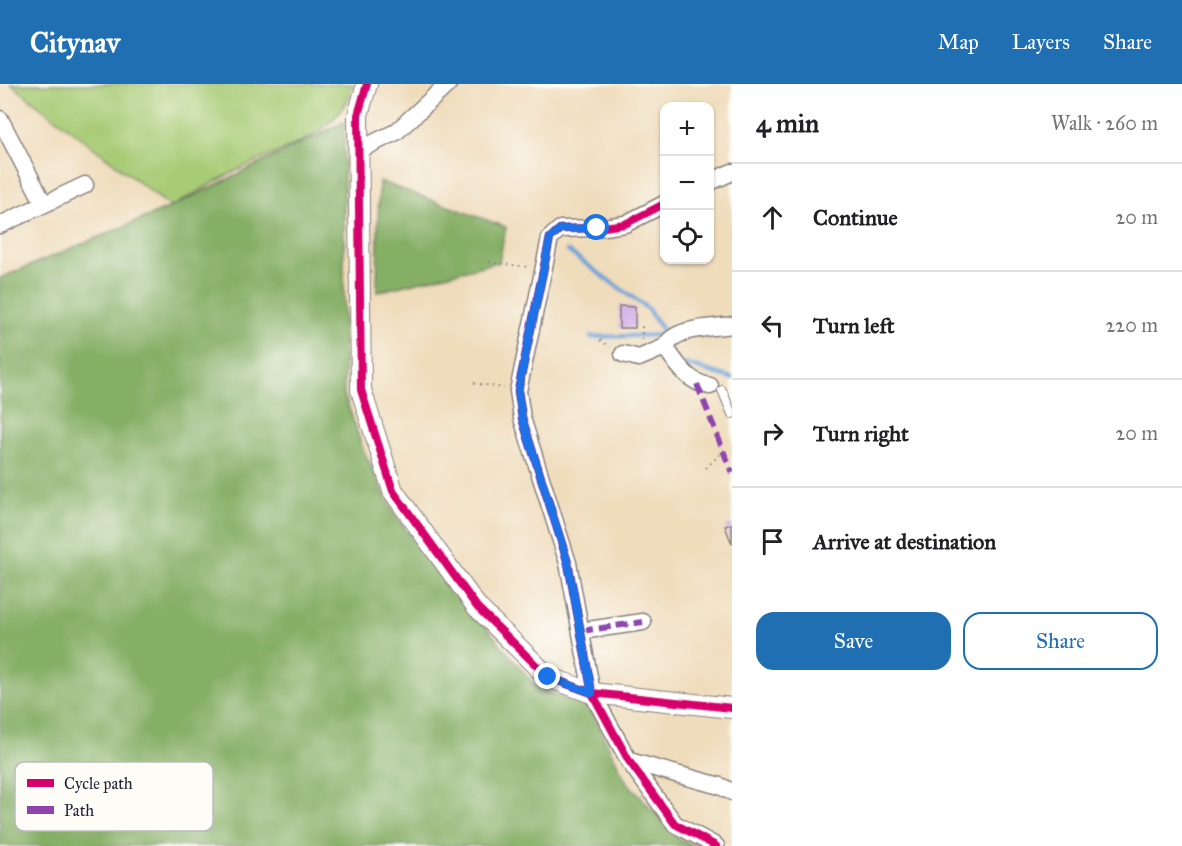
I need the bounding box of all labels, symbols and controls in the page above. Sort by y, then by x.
text: Citynav [30,25,120,60]
text: Map [938,29,979,55]
text: Layers [1012,29,1070,55]
text: Share [1103,29,1152,55]
map controls [660,102,714,264]
button: + [660,102,714,156]
text: 4 min [756,107,819,139]
text: Walk · 260 m [1051,111,1158,135]
button: − [660,156,714,210]
icon: ahead [756,201,789,234]
text: Continue [813,204,898,231]
text: 20 m [1115,205,1158,229]
button: locate [660,210,714,264]
route start [583,214,609,240]
icon: left [756,309,789,342]
text: Turn left [813,312,895,339]
text: 220 m [1106,313,1158,337]
icon: right [756,417,789,450]
text: Turn right [813,420,909,447]
text: 20 m [1115,421,1158,445]
icon: arrive [756,525,789,558]
text: Arrive at destination [813,528,996,555]
button: Save [756,612,951,670]
button: Share [963,612,1158,670]
route end [534,663,560,689]
legend [15,762,213,831]
text: Cycle path [64,774,133,793]
text: Path [64,801,94,820]

